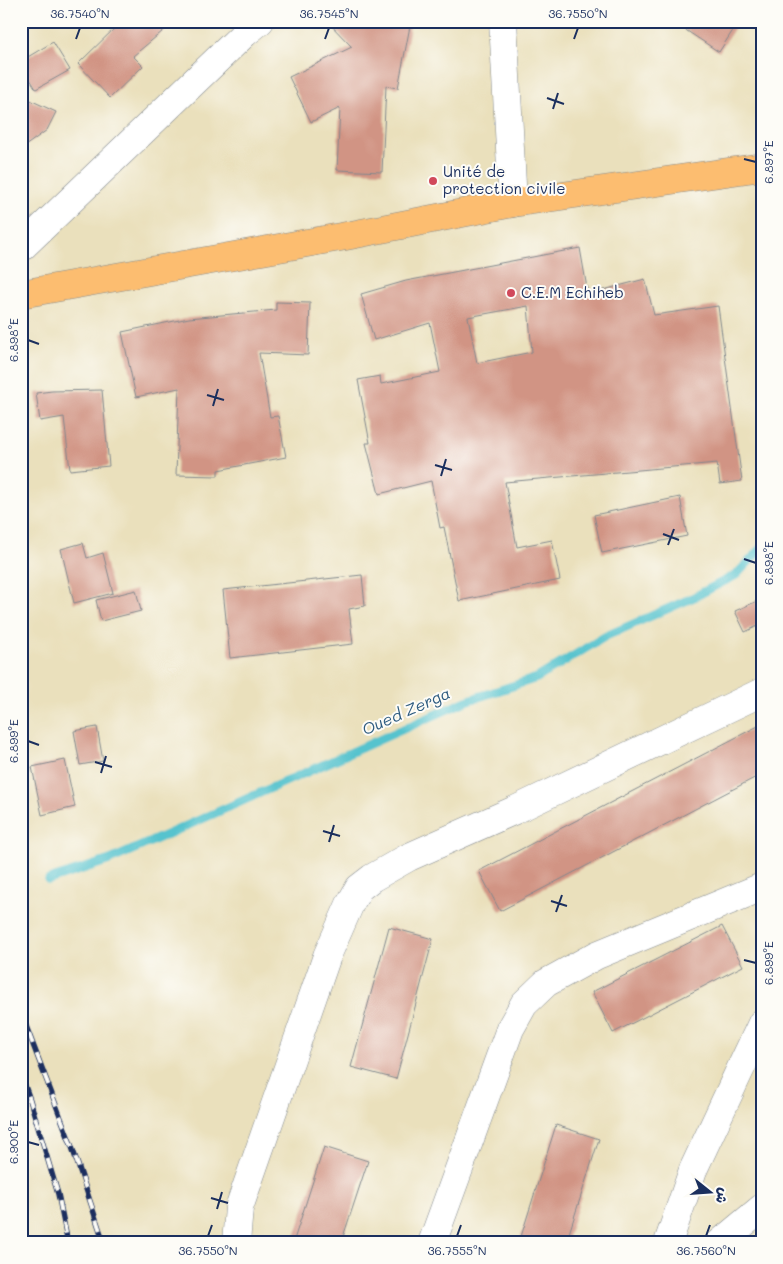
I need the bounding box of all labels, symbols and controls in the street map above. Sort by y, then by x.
text: 36.7540°N [50,5,110,21]
text: 36.7545°N [299,5,359,21]
text: 36.7550°N [548,5,608,21]
text: 6.897°E [760,140,776,184]
place label: Unité de protection civile [443,161,566,198]
marker: Unité de protection civile [427,175,439,187]
place label: C.E.M Echiheb [521,282,624,302]
marker: C.E.M Echiheb [505,287,517,299]
text: 6.898°E [5,318,21,362]
text: 6.898°E [760,541,776,585]
water label: Oued Zerga [358,682,453,739]
text: 6.899°E [5,719,21,763]
text: 6.899°E [760,941,776,985]
text: 6.900°E [5,1120,21,1164]
north arrow [686,1166,736,1216]
text: ش [712,1186,734,1206]
text: 36.7550°N [178,1242,238,1258]
text: 36.7555°N [428,1242,486,1258]
text: 36.7560°N [676,1242,736,1258]

